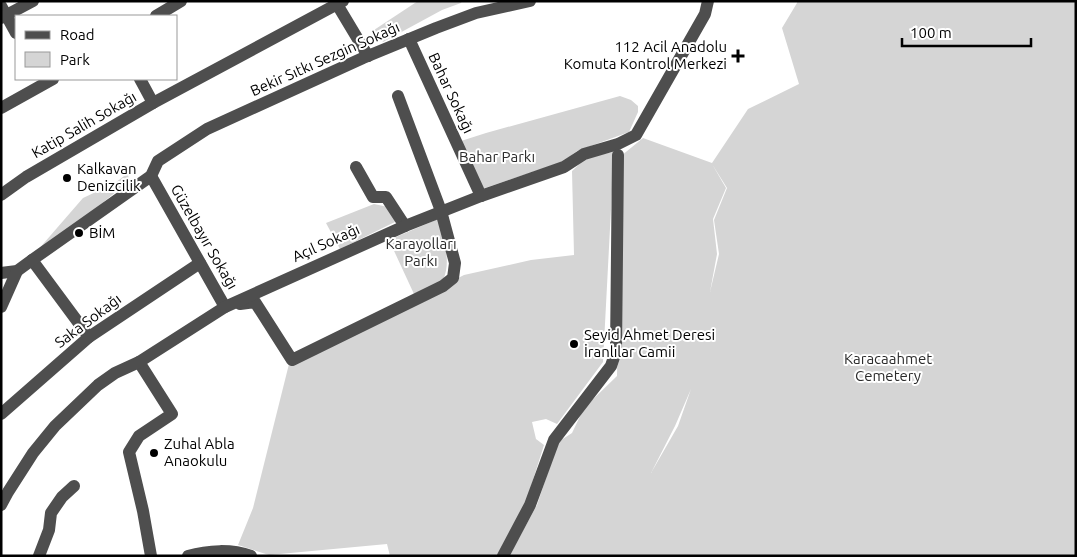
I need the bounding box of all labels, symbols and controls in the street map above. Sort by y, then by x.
legend [15,15,178,80]
scale bar [902,15,1031,47]
street label: Bekir Sıtkı Sezgin Sokağı [248,18,402,99]
text: 100 m [910,24,952,41]
text: Road [60,26,95,43]
place label: 112 Acil Anadolu Komuta Kontrol Merkezi [564,38,727,72]
marker: 112 Acil Anadolu Komuta Kontrol Merkezi [731,49,745,63]
street label: Bahar Sokağı [425,50,478,136]
text: Park [60,51,90,68]
street label: Katip Salih Sokağı [28,88,139,161]
park label: Bahar Parkı [459,148,535,165]
place label: Kalkavan Denizcilik [77,160,141,194]
marker: Kalkavan Denizcilik [61,172,73,184]
street label: Güzelbayır Sokağı [168,181,241,292]
street label: Açıl Sokağı [289,220,362,265]
place label: BİM [89,224,115,241]
marker: BİM [73,227,85,239]
park label: Karayolları Parkı [385,235,457,269]
street label: Saka Sokağı [51,290,124,351]
place label: Seyid Ahmet Deresi İranlılar Camii [584,326,715,360]
marker: Seyid Ahmet Deresi İranlılar Camii [568,338,580,350]
park label: Karacaahmet Cemetery [844,350,932,384]
place label: Zuhal Abla Anaokulu [164,435,235,469]
marker: Zuhal Abla Anaokulu [148,447,160,459]

